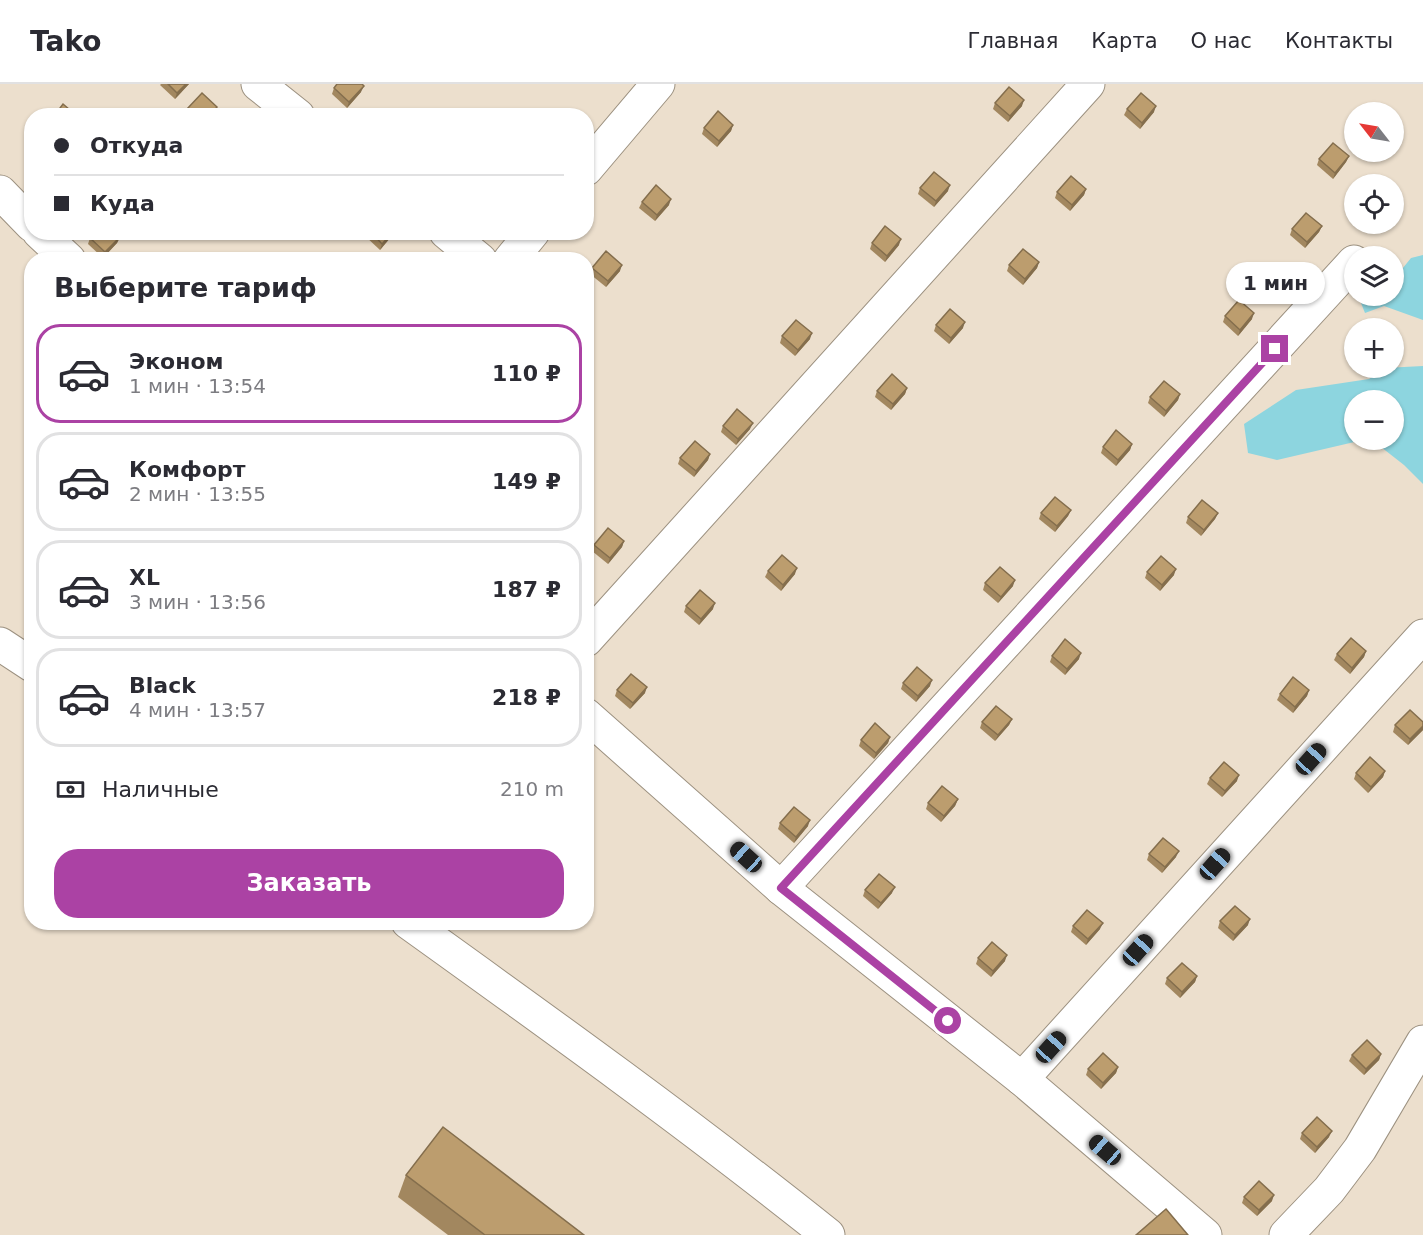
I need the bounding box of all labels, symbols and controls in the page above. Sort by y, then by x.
text: Tako [30,25,102,58]
text: Главная [968,29,1058,53]
text: Карта [1091,29,1158,53]
text: О нас [1191,29,1252,53]
text: Контакты [1285,29,1393,53]
north arrow [1344,102,1404,162]
map controls [1344,102,1404,450]
text: Откуда [90,133,183,158]
button: locate [1344,174,1404,234]
text: Куда [90,191,155,216]
button: layers [1344,246,1404,306]
callout: 1 мин [1226,262,1324,304]
text: 1 мин [1243,271,1308,295]
text: Выберите тариф [54,272,317,303]
button: + [1344,318,1404,378]
route end [1261,335,1288,362]
icon: car [57,347,111,401]
text: Эконом [129,349,224,374]
text: 110 ₽ [492,361,561,386]
text: 1 мин · 13:54 [129,374,266,398]
button: − [1344,390,1404,450]
icon: car [57,455,111,509]
text: Комфорт [129,457,246,482]
text: 149 ₽ [492,469,561,494]
text: 2 мин · 13:55 [129,482,266,506]
icon: car [57,563,111,617]
text: XL [129,565,160,590]
text: 187 ₽ [492,577,561,602]
text: 3 мин · 13:56 [129,590,266,614]
icon: car [57,671,111,725]
text: Black [129,673,196,698]
text: 218 ₽ [492,685,561,710]
text: 4 мин · 13:57 [129,698,266,722]
car [1292,740,1330,778]
icon: cash [54,773,87,806]
text: Наличные [102,777,219,802]
text: 210 m [500,777,564,801]
car [727,838,765,876]
car [1196,845,1234,883]
button: Заказать [54,849,564,918]
car [1119,931,1157,969]
route start [934,1007,961,1034]
car [1032,1028,1070,1066]
car [1086,1131,1124,1169]

